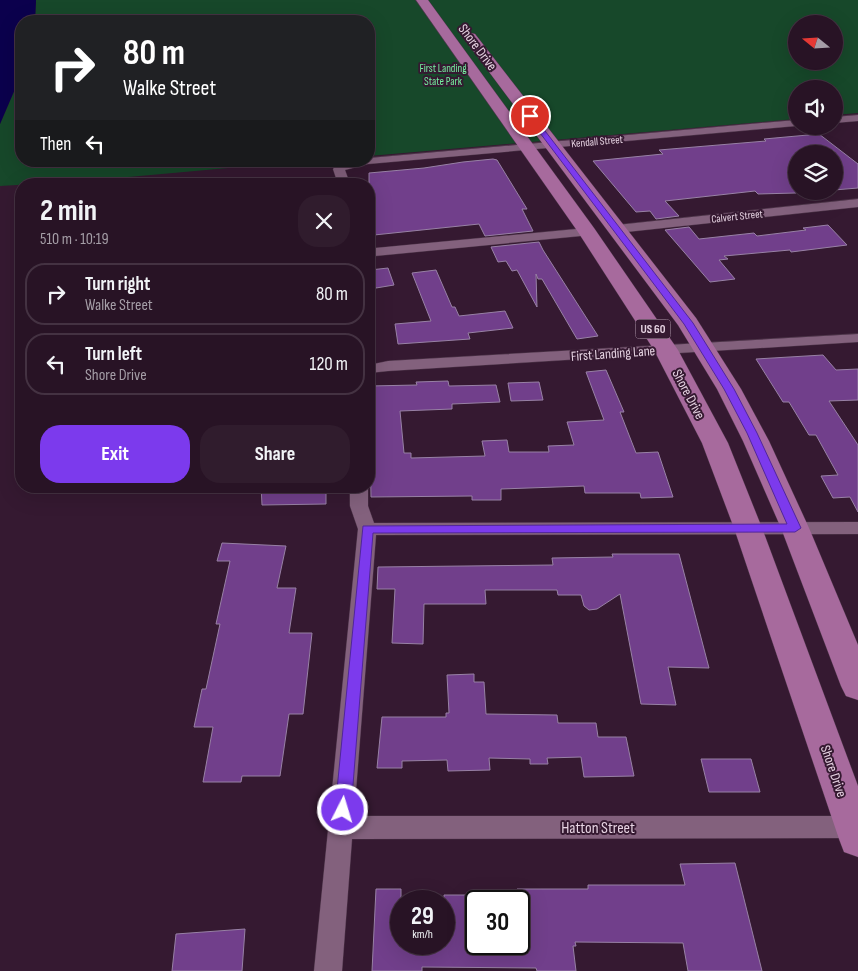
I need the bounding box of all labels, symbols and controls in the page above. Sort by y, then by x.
north arrow [788,15,842,70]
map controls [788,15,843,200]
street label: Shore Drive [455,21,501,74]
text: 80 m [123,32,185,75]
icon: right [40,35,105,100]
park label: First Landing State Park [419,62,467,88]
text: Walke Street [123,75,216,102]
button: sound [788,80,843,135]
pin [509,95,551,137]
icon: arrive [516,102,544,130]
icon: left [81,130,109,158]
text: Then [40,133,71,156]
street label: Kendall Street [571,133,624,150]
button: layers [788,145,843,200]
text: 2 min [40,193,97,229]
button: close [298,195,350,247]
street label: Calvert Street [711,207,764,226]
text: 510 m · 10:19 [40,230,109,249]
text: Turn right [85,273,150,296]
icon: right [42,280,70,308]
text: 80 m [316,283,348,306]
text: Walke Street [85,296,153,315]
road number: US 60 [636,320,670,338]
street label: First Landing Lane [570,342,656,365]
text: Turn left [85,343,142,366]
icon: left [42,350,70,378]
text: 120 m [310,353,348,376]
text: Shore Drive [85,366,147,385]
street label: Shore Drive [668,366,709,422]
button: Exit [40,425,190,483]
button: Share [200,425,350,483]
street label: Shore Drive [817,743,850,799]
position arrow [316,783,368,835]
street label: Hatton Street [561,819,635,838]
speed limit sign: 30 [465,890,530,955]
text: 29 [411,901,434,932]
text: km/h [412,927,433,942]

